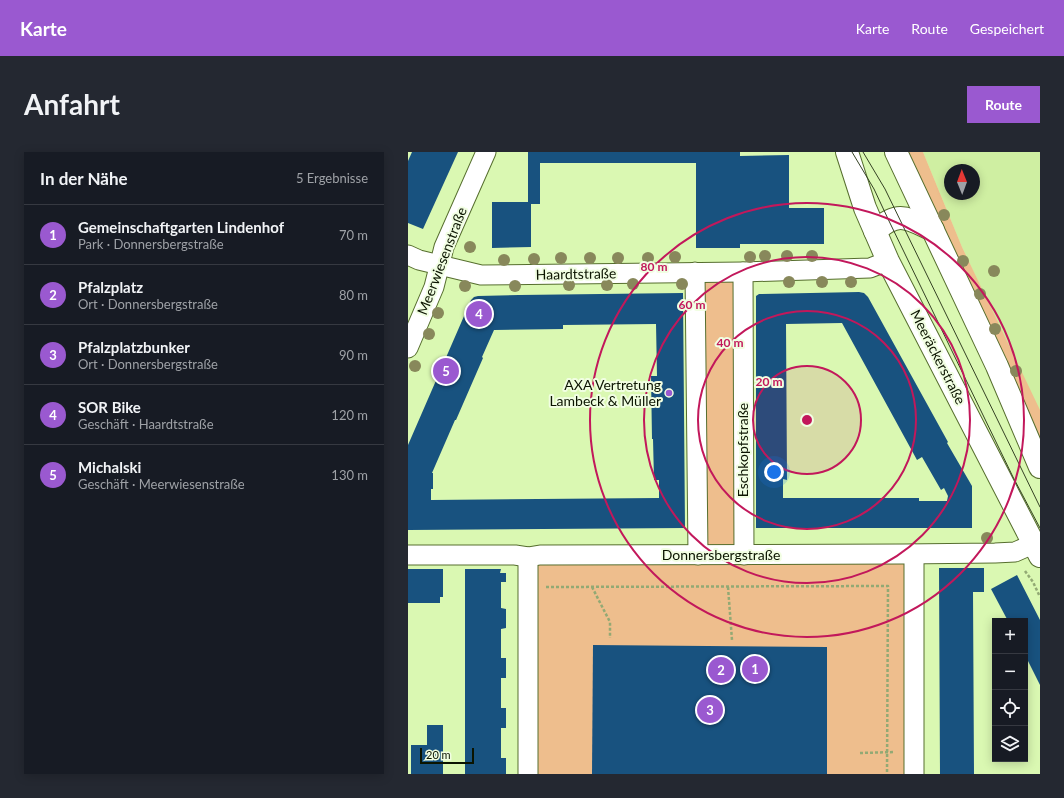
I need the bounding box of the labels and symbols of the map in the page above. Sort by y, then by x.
north arrow [944,164,980,200]
street label: Meerwiesenstraße [413,204,470,317]
text: 80 m [641,259,667,274]
street label: Haardtstraße [536,264,616,283]
text: 60 m [679,297,705,312]
pin: 4 [466,299,492,329]
street label: Meeräckerstraße [907,307,970,407]
text: 40 m [717,335,743,350]
pin: 5 [433,356,459,386]
text: 20 m [756,374,782,389]
place label: AXA Vertretung Lambeck & Müller [549,376,661,409]
marker: AXA Vertretung Lambeck & Müller [664,388,674,398]
street label: Eschkopfstraße [734,403,751,497]
centre of rings [800,413,814,427]
your location [764,462,784,482]
street label: Donnersbergstraße [662,546,780,563]
pin: 1 [742,654,768,684]
pin: 2 [708,655,734,685]
pin: 3 [697,695,723,725]
scale bar [420,746,474,765]

